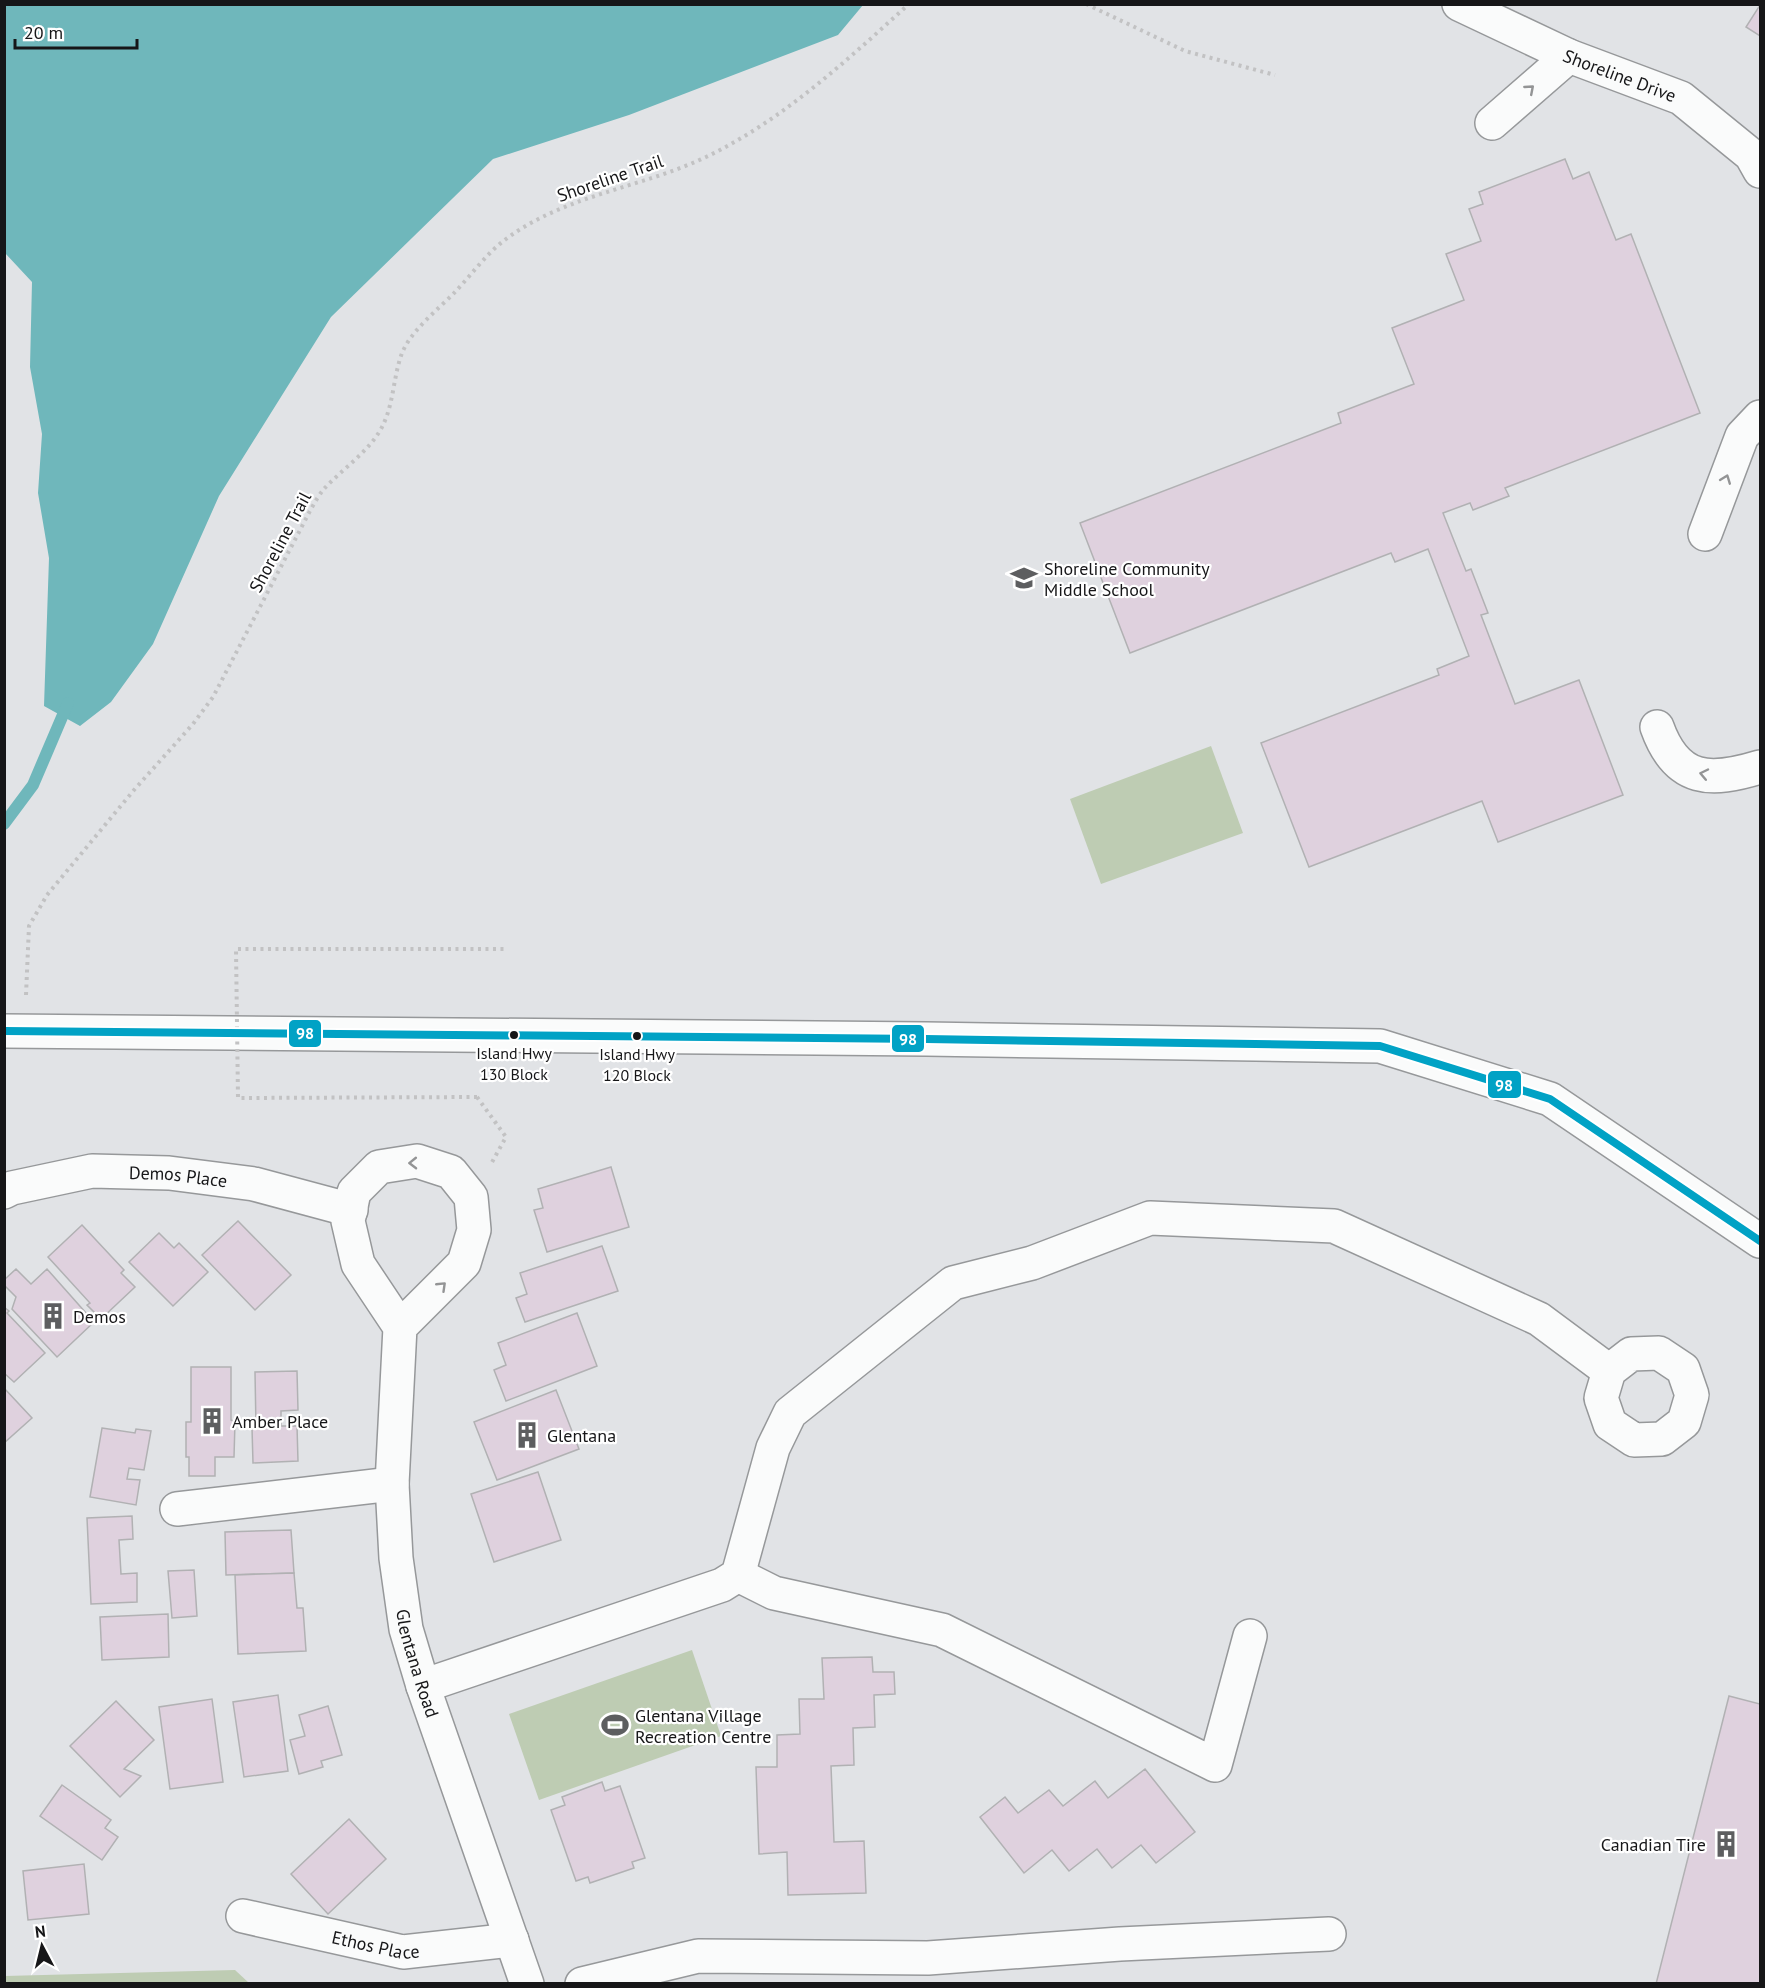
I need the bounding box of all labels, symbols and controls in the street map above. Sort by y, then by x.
scale bar [15,12,136,50]
text: 20 m [24,21,63,44]
street label: Shoreline Drive [1560,43,1679,107]
one-way arrow [1523,86,1534,97]
street label: Shoreline Trail [554,149,667,207]
one-way arrow [1719,474,1731,485]
street label: Shoreline Trail [244,487,317,596]
place label: Shoreline Community Middle School [1044,557,1210,601]
school or university icon: Shoreline Community Middle School [1009,563,1039,593]
one-way arrow [1699,768,1709,781]
line badge: 98 [288,1019,322,1048]
text: 98 [296,1023,314,1043]
line badge: 98 [891,1024,925,1053]
marker: Island Hwy 130 Block [508,1029,520,1041]
text: 98 [899,1029,917,1049]
marker: Island Hwy 120 Block [631,1030,643,1042]
place label: Island Hwy 130 Block [476,1043,552,1084]
place label: Island Hwy 120 Block [599,1044,675,1085]
line badge: 98 [1487,1070,1522,1099]
text: 98 [1495,1075,1513,1095]
one-way arrow [408,1157,417,1169]
street label: Demos Place [129,1160,229,1192]
one-way arrow [434,1282,445,1293]
building icon: Demos [38,1301,68,1331]
place label: Demos [73,1305,126,1328]
building icon: Amber Place [197,1406,227,1436]
place label: Amber Place [232,1410,328,1433]
building icon: Glentana [512,1420,542,1450]
place label: Glentana [547,1424,616,1447]
street label: Glentana Road [392,1607,445,1720]
place label: Glentana Village Recreation Centre [635,1704,771,1748]
sports icon: Glentana Village Recreation Centre [600,1710,630,1740]
building icon: Canadian Tire [1711,1829,1741,1859]
place label: Canadian Tire [1601,1833,1706,1856]
north arrow [12,1916,72,1976]
text: N [34,1921,47,1942]
street label: Ethos Place [330,1925,421,1963]

